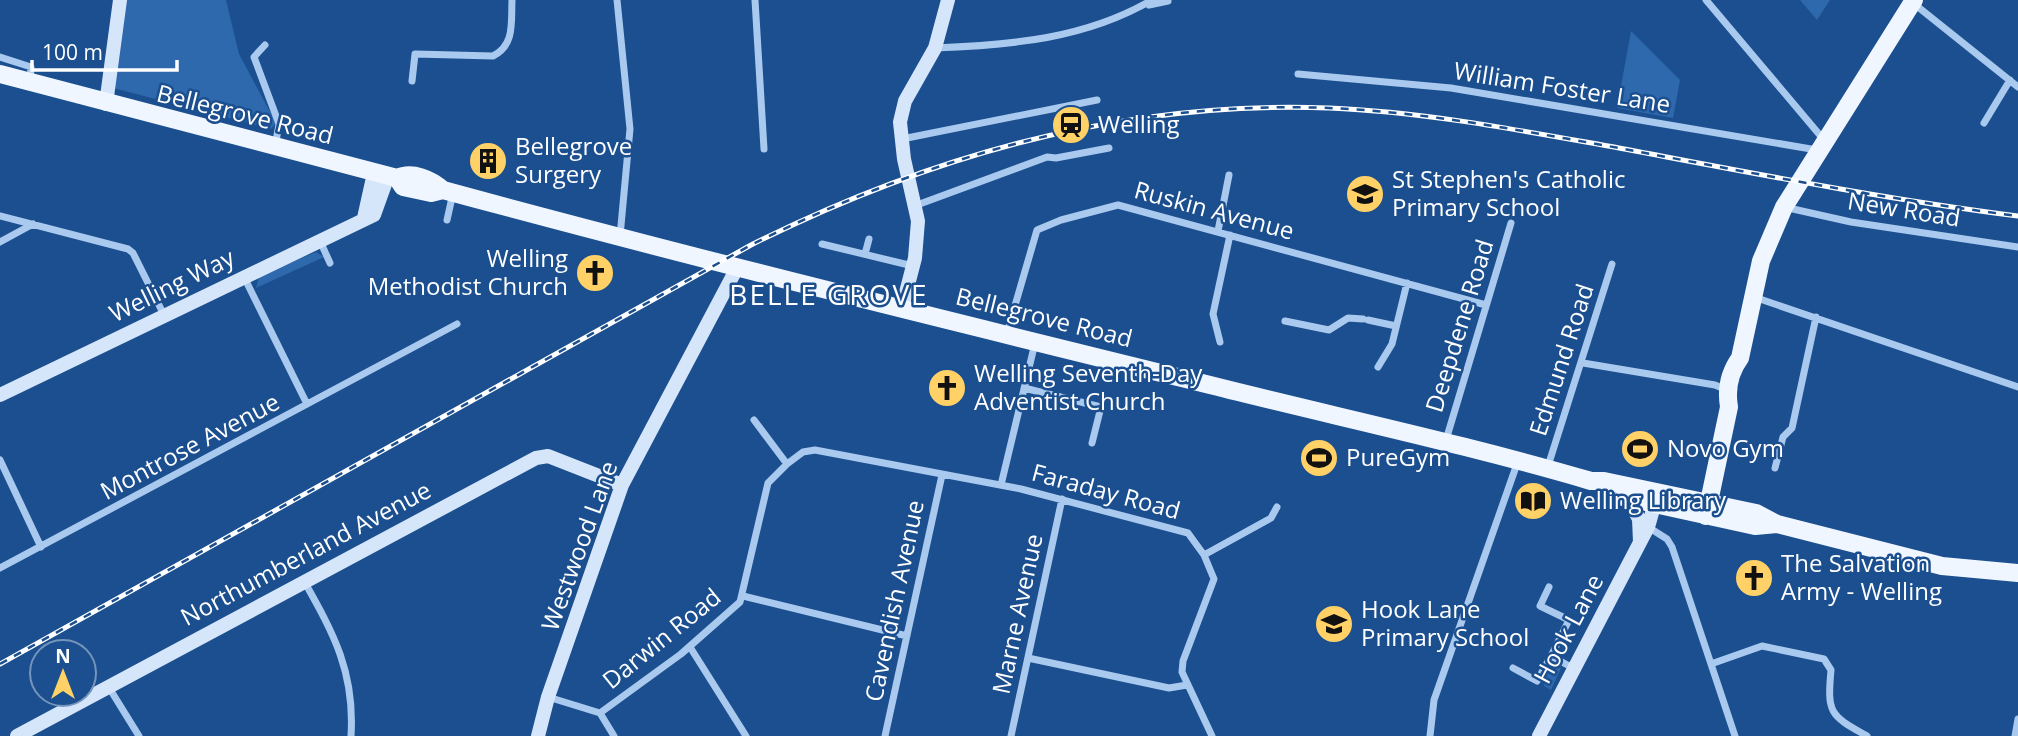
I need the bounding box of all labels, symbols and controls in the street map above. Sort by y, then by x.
scale bar [32,28,177,72]
text: 100 m [42,38,103,66]
street label: William Foster Lane [1452,53,1673,120]
street label: Bellegrove Road [154,76,337,151]
station icon: Welling [1050,104,1092,146]
place label: Welling [1098,107,1180,140]
place label: Bellegrove Surgery [515,129,632,190]
building icon: Bellegrove Surgery [467,140,509,182]
place label: St Stephen's Catholic Primary School [1392,162,1625,223]
street label: Ruskin Avenue [1131,172,1298,247]
school or university icon: St Stephen's Catholic Primary School [1344,173,1386,215]
street label: New Road [1846,183,1963,234]
street label: Deepdene Road [1417,235,1501,416]
street label: Welling Way [103,240,240,329]
place label: Welling Methodist Church [368,241,568,302]
church icon: Welling Methodist Church [574,252,616,294]
district label: BELLE GROVE [729,275,929,313]
street label: Bellegrove Road [953,279,1136,354]
street label: Edmund Road [1520,279,1601,440]
place label: Welling Seventh-Day Adventist Church [974,356,1203,417]
church icon: Welling Seventh-Day Adventist Church [926,367,968,409]
street label: Montrose Avenue [94,385,285,507]
sports icon: Novo Gym [1619,428,1661,470]
place label: Novo Gym [1667,431,1784,464]
sports icon: PureGym [1298,437,1340,479]
place label: PureGym [1346,440,1450,473]
street label: Faraday Road [1029,455,1184,526]
street label: Westwood Lane [533,456,625,635]
street label: Northumberland Avenue [174,473,436,633]
library icon: Welling Library [1512,480,1554,522]
place label: Welling Library [1560,483,1727,516]
street label: Cavendish Avenue [856,497,931,705]
street label: Marne Avenue [983,531,1050,697]
place label: The Salvation Army - Welling [1781,546,1942,607]
church icon: The Salvation Army - Welling [1733,557,1775,599]
street label: Hook Lane [1525,568,1610,689]
street label: Darwin Road [595,580,727,696]
place label: Hook Lane Primary School [1361,592,1529,653]
school or university icon: Hook Lane Primary School [1313,603,1355,645]
north arrow [28,638,98,708]
text: N [55,643,71,669]

